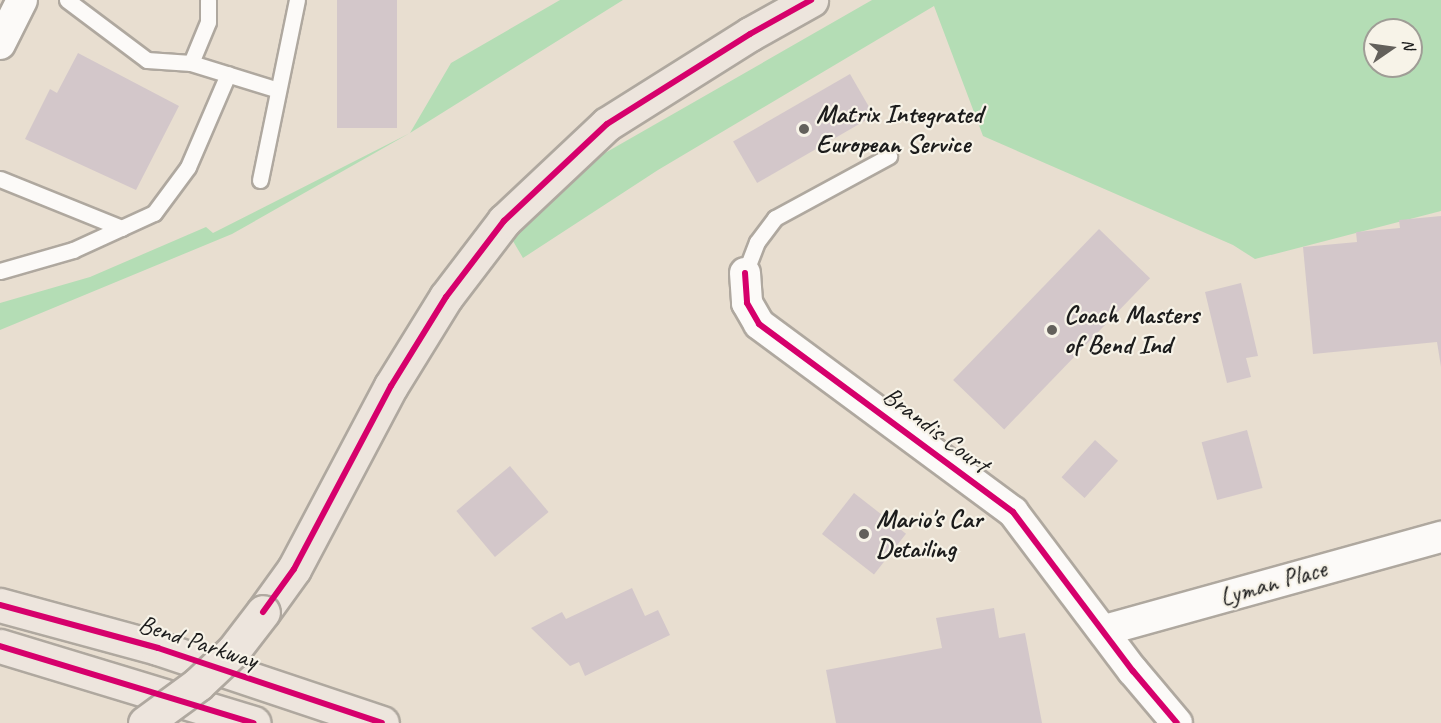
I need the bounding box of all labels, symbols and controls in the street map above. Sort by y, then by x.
north arrow [1363,18,1423,78]
text: N [1398,37,1419,51]
place label: Matrix Integrated European Service [816,98,982,160]
marker: Matrix Integrated European Service [797,122,811,136]
place label: Coach Masters of Bend Ind [1064,299,1200,360]
marker: Coach Masters of Bend Ind [1045,323,1059,337]
street label: Brandis Court [877,380,995,480]
place label: Mario's Car Detailing [876,503,982,564]
marker: Mario's Car Detailing [857,527,871,541]
street label: Lyman Place [1216,553,1330,613]
street label: Bend Parkway [134,608,262,676]

